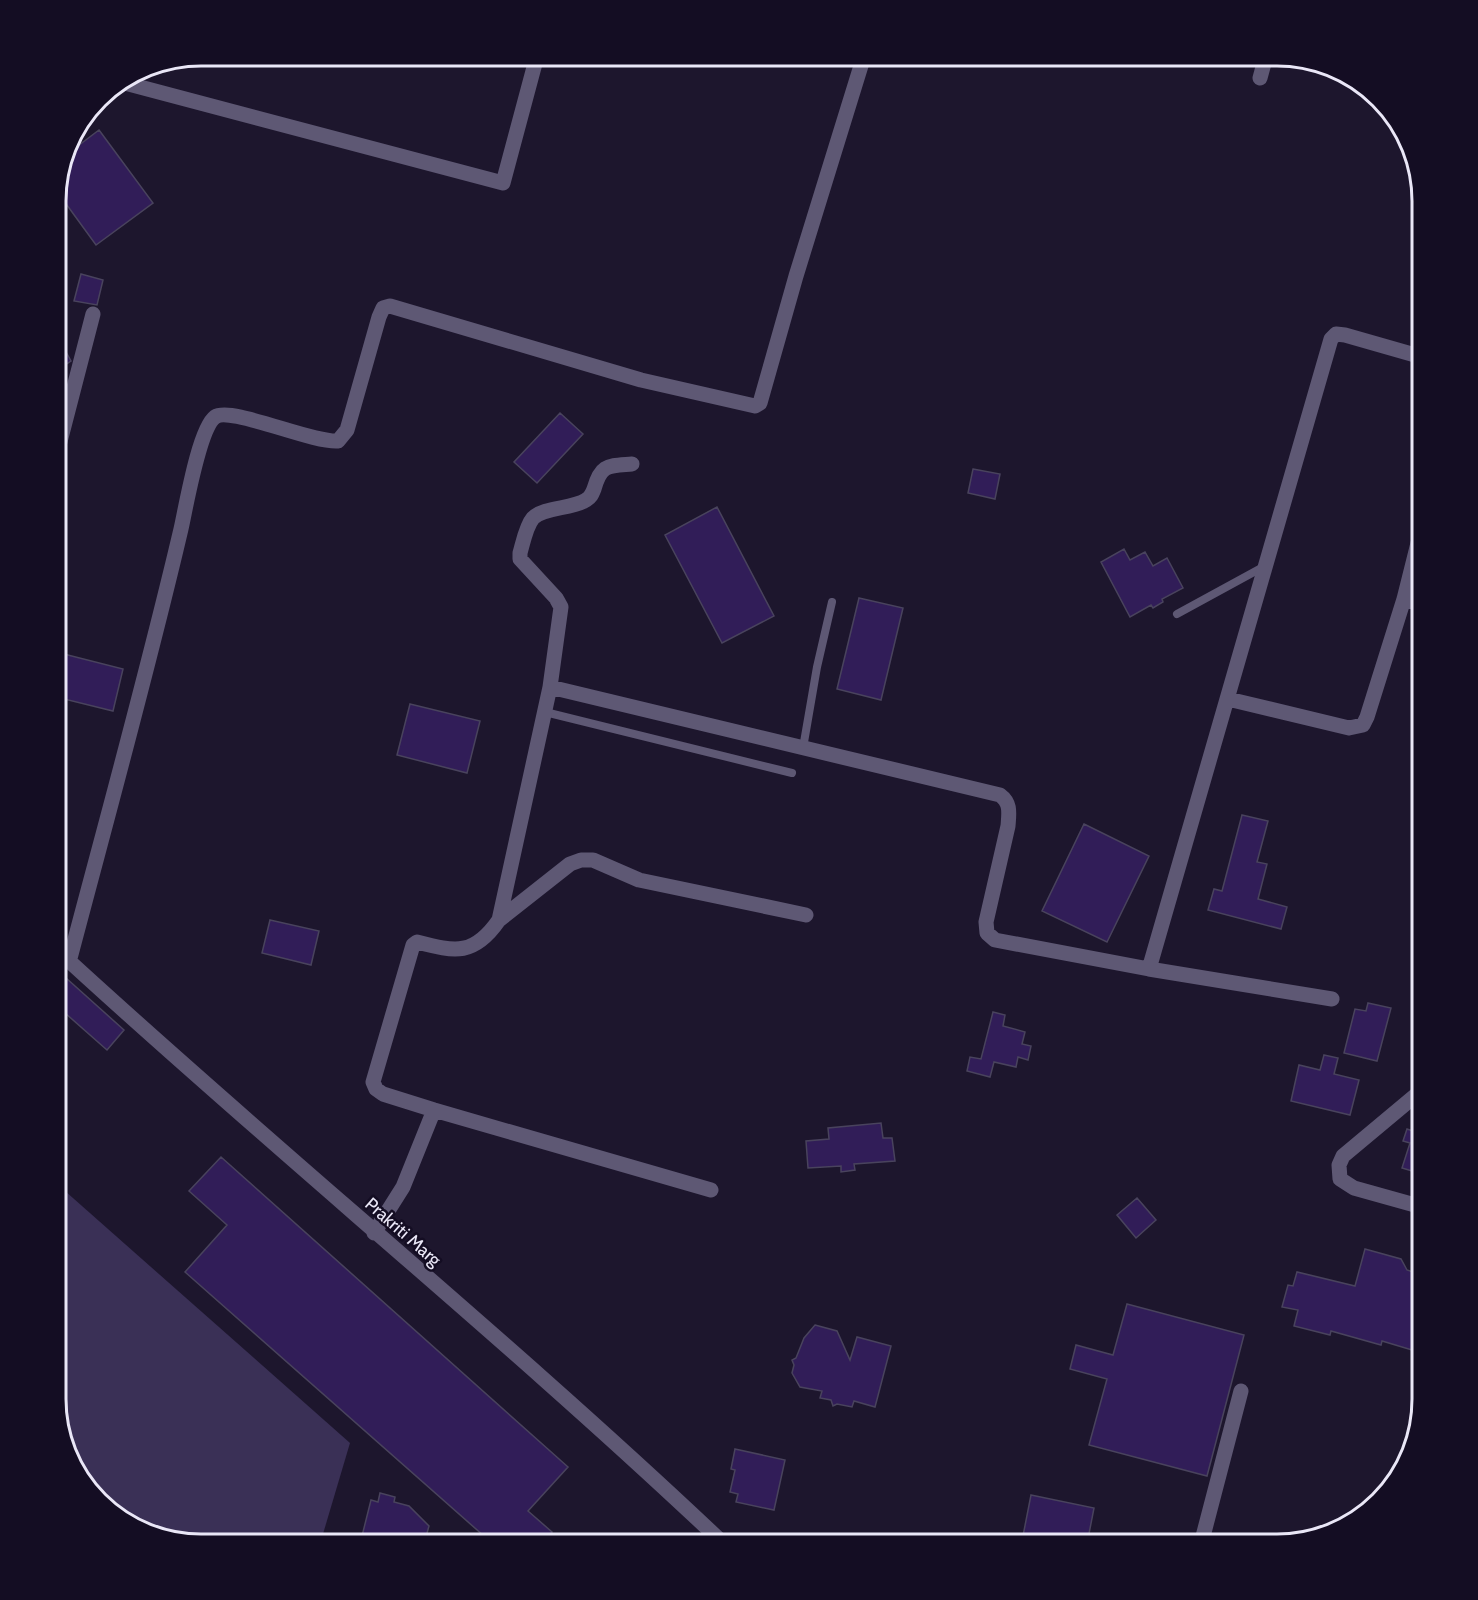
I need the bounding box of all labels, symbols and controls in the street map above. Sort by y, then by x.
street label: Prakriti Marg [360,1193,446,1272]

